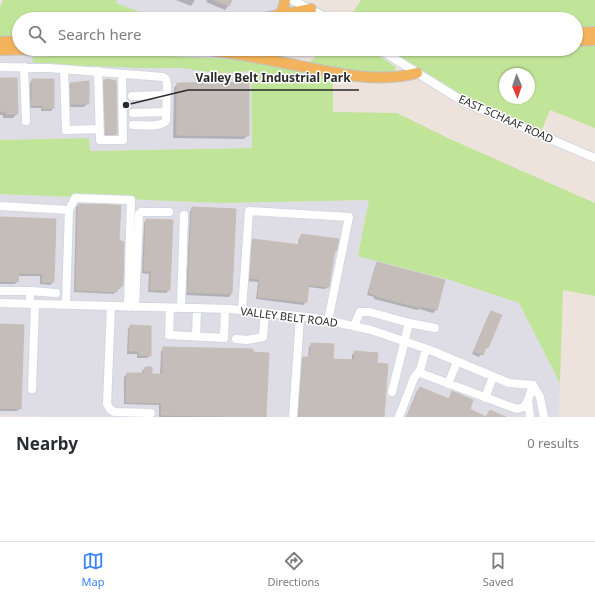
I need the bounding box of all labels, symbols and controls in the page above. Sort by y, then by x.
search box [12,12,583,56]
icon: search [26,23,48,45]
text: Search here [58,24,141,44]
callout: Valley Belt Industrial Park [188,66,359,90]
north arrow [499,68,535,104]
text: Valley Belt Industrial Park [195,69,351,86]
street label: EAST SCHAAF ROAD [456,91,556,146]
street label: VALLEY BELT ROAD [240,303,339,330]
text: Nearby [16,432,78,455]
text: 0 results [527,434,579,452]
tab: Map [82,550,104,589]
tab: Directions [267,550,320,589]
tab: Saved [483,550,513,589]

